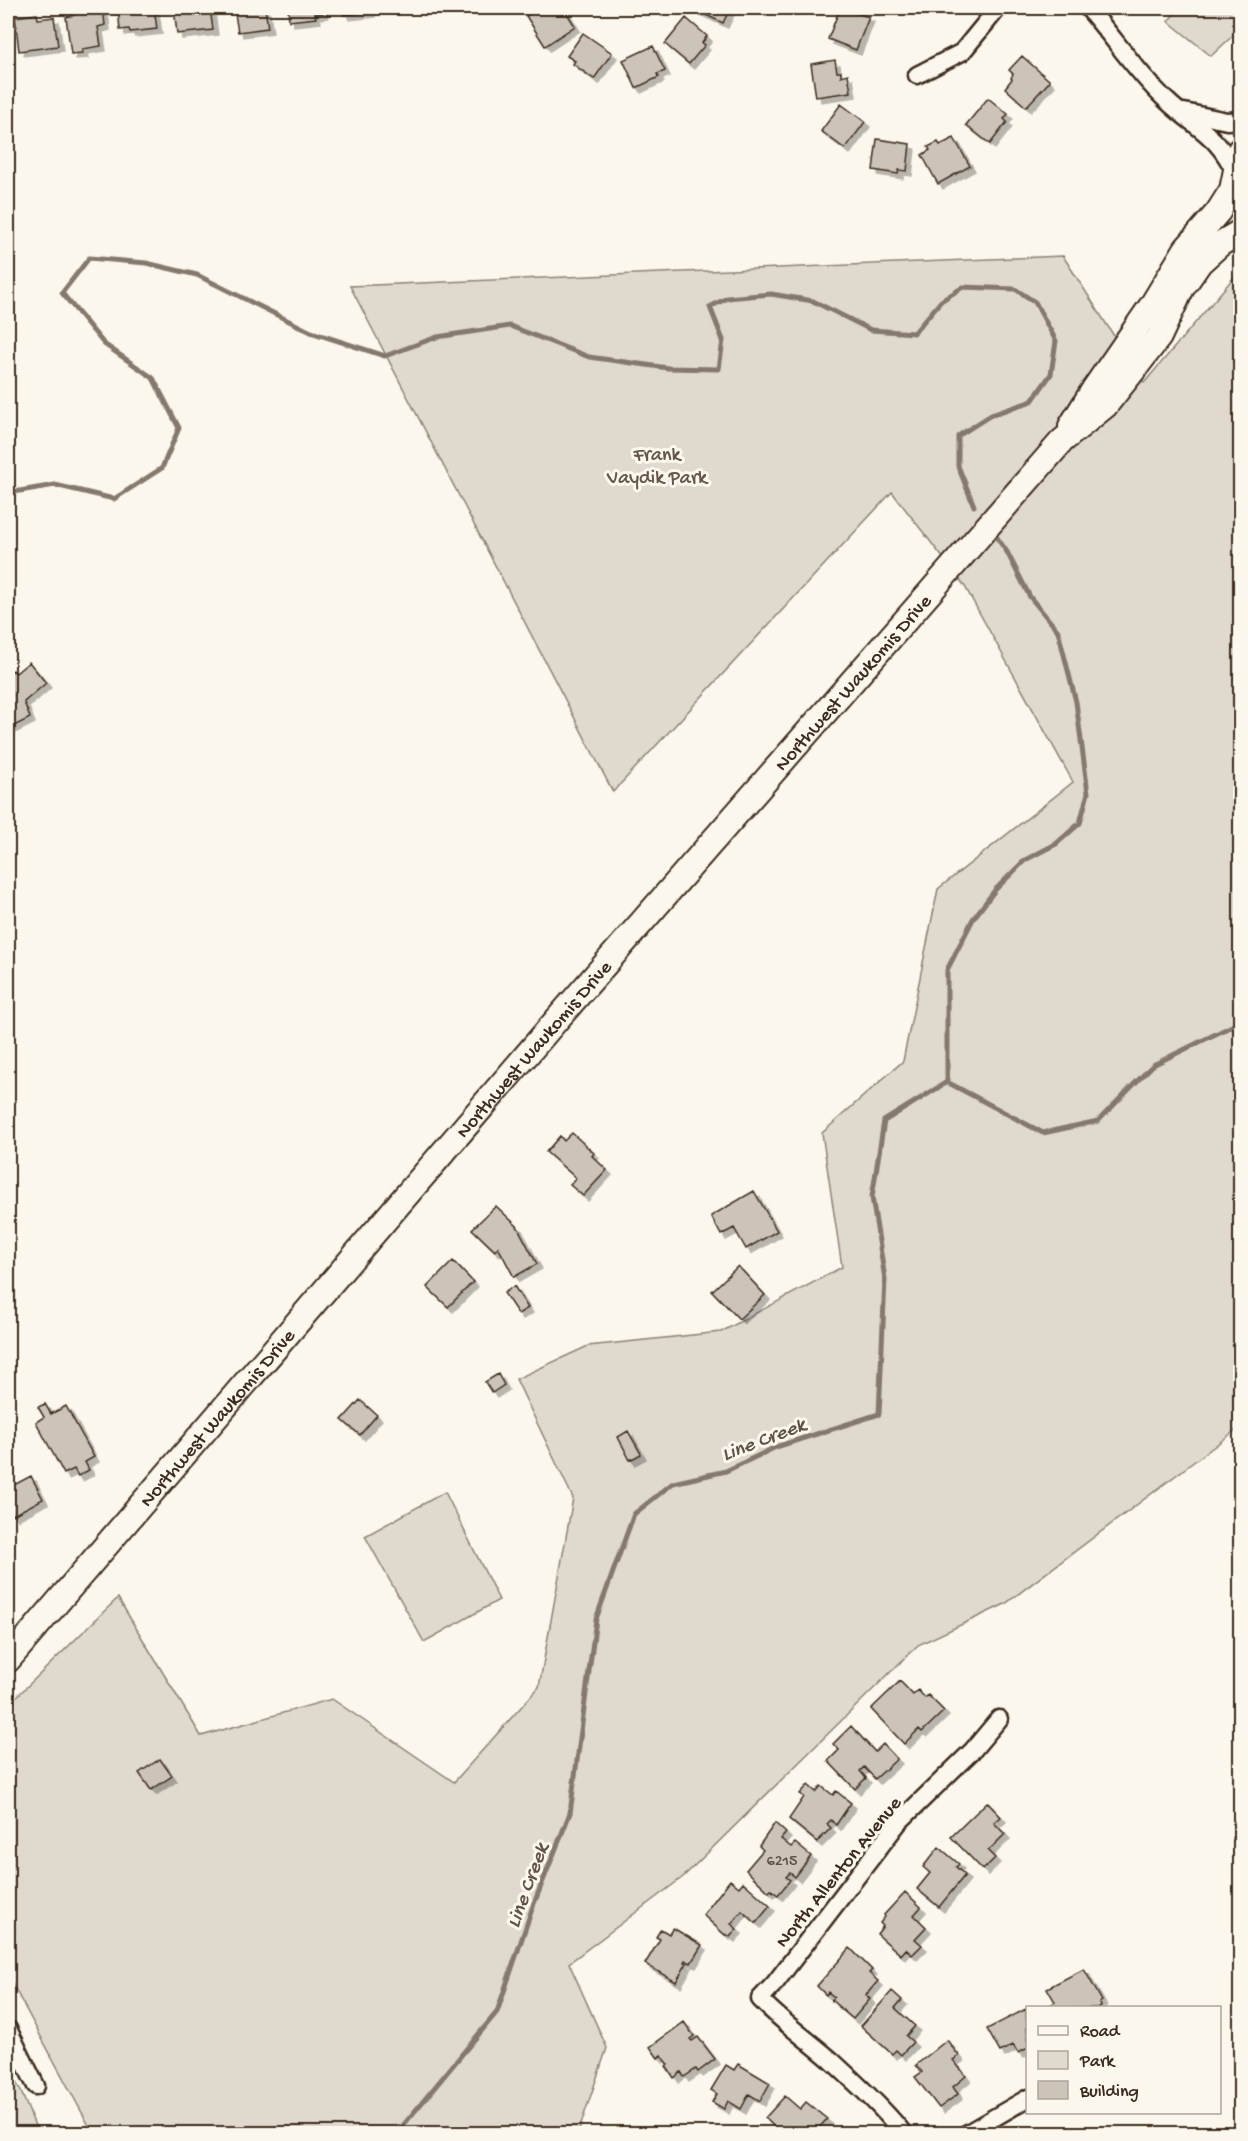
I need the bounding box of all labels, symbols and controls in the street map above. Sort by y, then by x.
park label: Frank Vaydik Park [606,445,709,491]
street label: Northwest Waukomis Drive [771,591,938,777]
street label: Northwest Waukomis Drive [453,957,619,1144]
street label: Northwest Waukomis Drive [136,1325,302,1513]
water label: Line Creek [719,1413,812,1469]
street label: North Allenton Avenue [772,1793,908,1953]
water label: Line Creek [503,1838,557,1932]
house number: 6215 [767,1853,797,1872]
legend [1026,2006,1221,2114]
text: Road [1080,2022,1121,2043]
text: Park [1079,2052,1116,2073]
text: Building [1079,2082,1139,2103]

